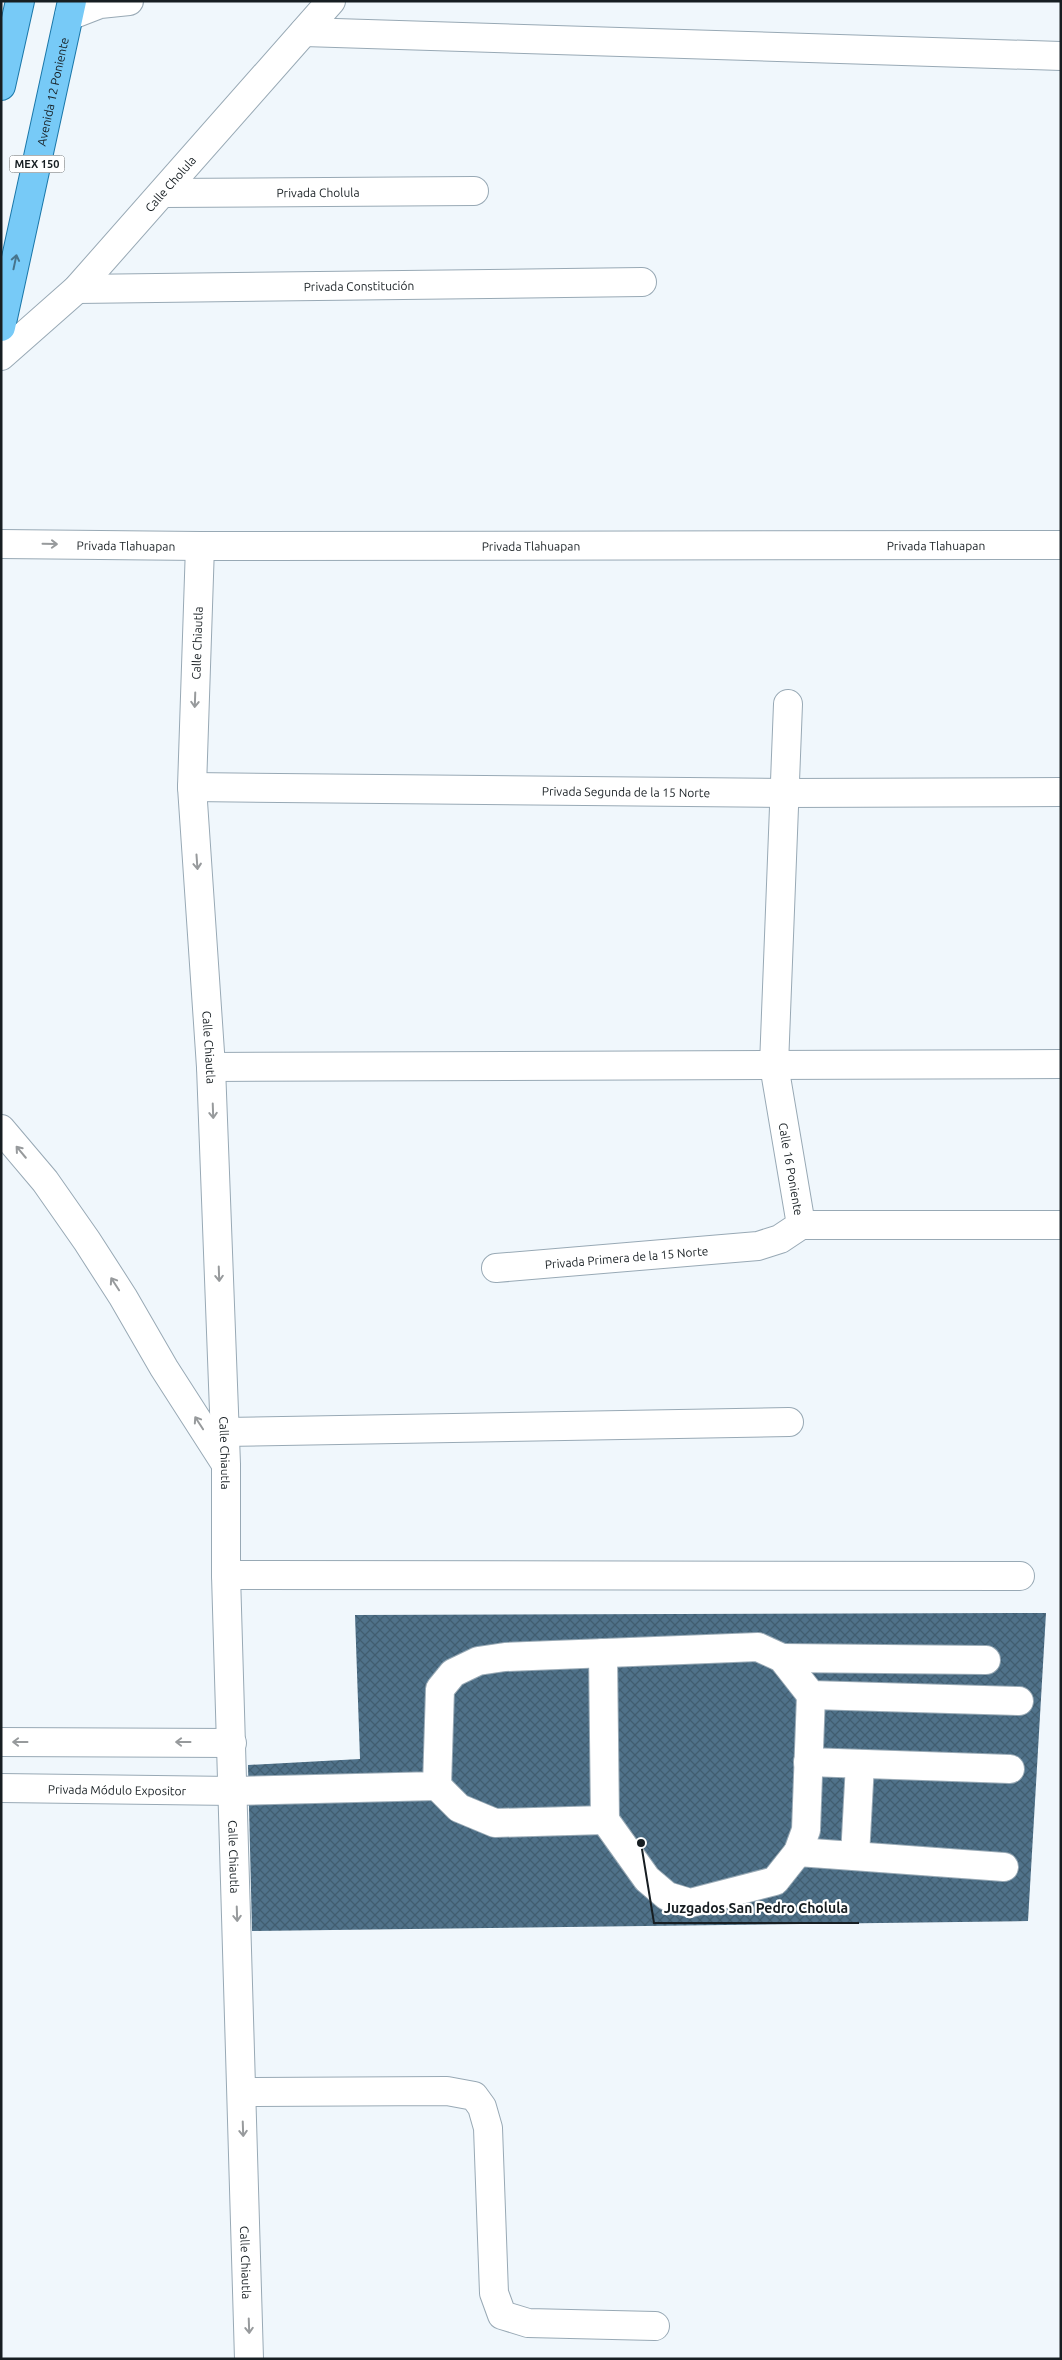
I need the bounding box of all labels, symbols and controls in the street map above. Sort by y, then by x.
street label: Avenida 12 Poniente [34,36,70,147]
street label: Calle Cholula [142,153,198,214]
road number: MEX 150 [10,156,64,172]
street label: Privada Cholula [276,185,360,199]
one-way arrow [11,255,21,271]
street label: Privada Constitución [304,278,414,293]
street label: Privada Tlahuapan [77,538,175,552]
one-way arrow [42,539,58,549]
street label: Privada Tlahuapan [482,539,580,552]
street label: Privada Tlahuapan [887,539,985,552]
street label: Calle Chiautla [189,606,205,680]
one-way arrow [190,691,199,707]
street label: Privada Segunda de la 15 Norte [542,784,710,799]
one-way arrow [192,854,202,870]
street label: Calle Chiautla [201,1010,218,1084]
one-way arrow [208,1103,218,1119]
street label: Calle 16 Poniente [776,1122,806,1216]
one-way arrow [15,1146,26,1159]
street label: Privada Primera de la 15 Norte [544,1244,709,1270]
one-way arrow [214,1266,223,1282]
one-way arrow [109,1278,119,1292]
one-way arrow [194,1416,204,1430]
street label: Calle Chiautla [218,1416,233,1490]
one-way arrow [13,1737,29,1747]
one-way arrow [175,1737,192,1747]
street label: Privada Módulo Expositor [48,1782,187,1797]
street label: Calle Chiautla [227,1820,242,1894]
callout: Juzgados San Pedro Cholula [654,1894,859,1923]
text: Juzgados San Pedro Cholula [664,1900,848,1916]
one-way arrow [232,1906,241,1922]
one-way arrow [238,2120,248,2137]
street label: Calle Chiautla [239,2226,254,2300]
one-way arrow [244,2318,253,2334]

